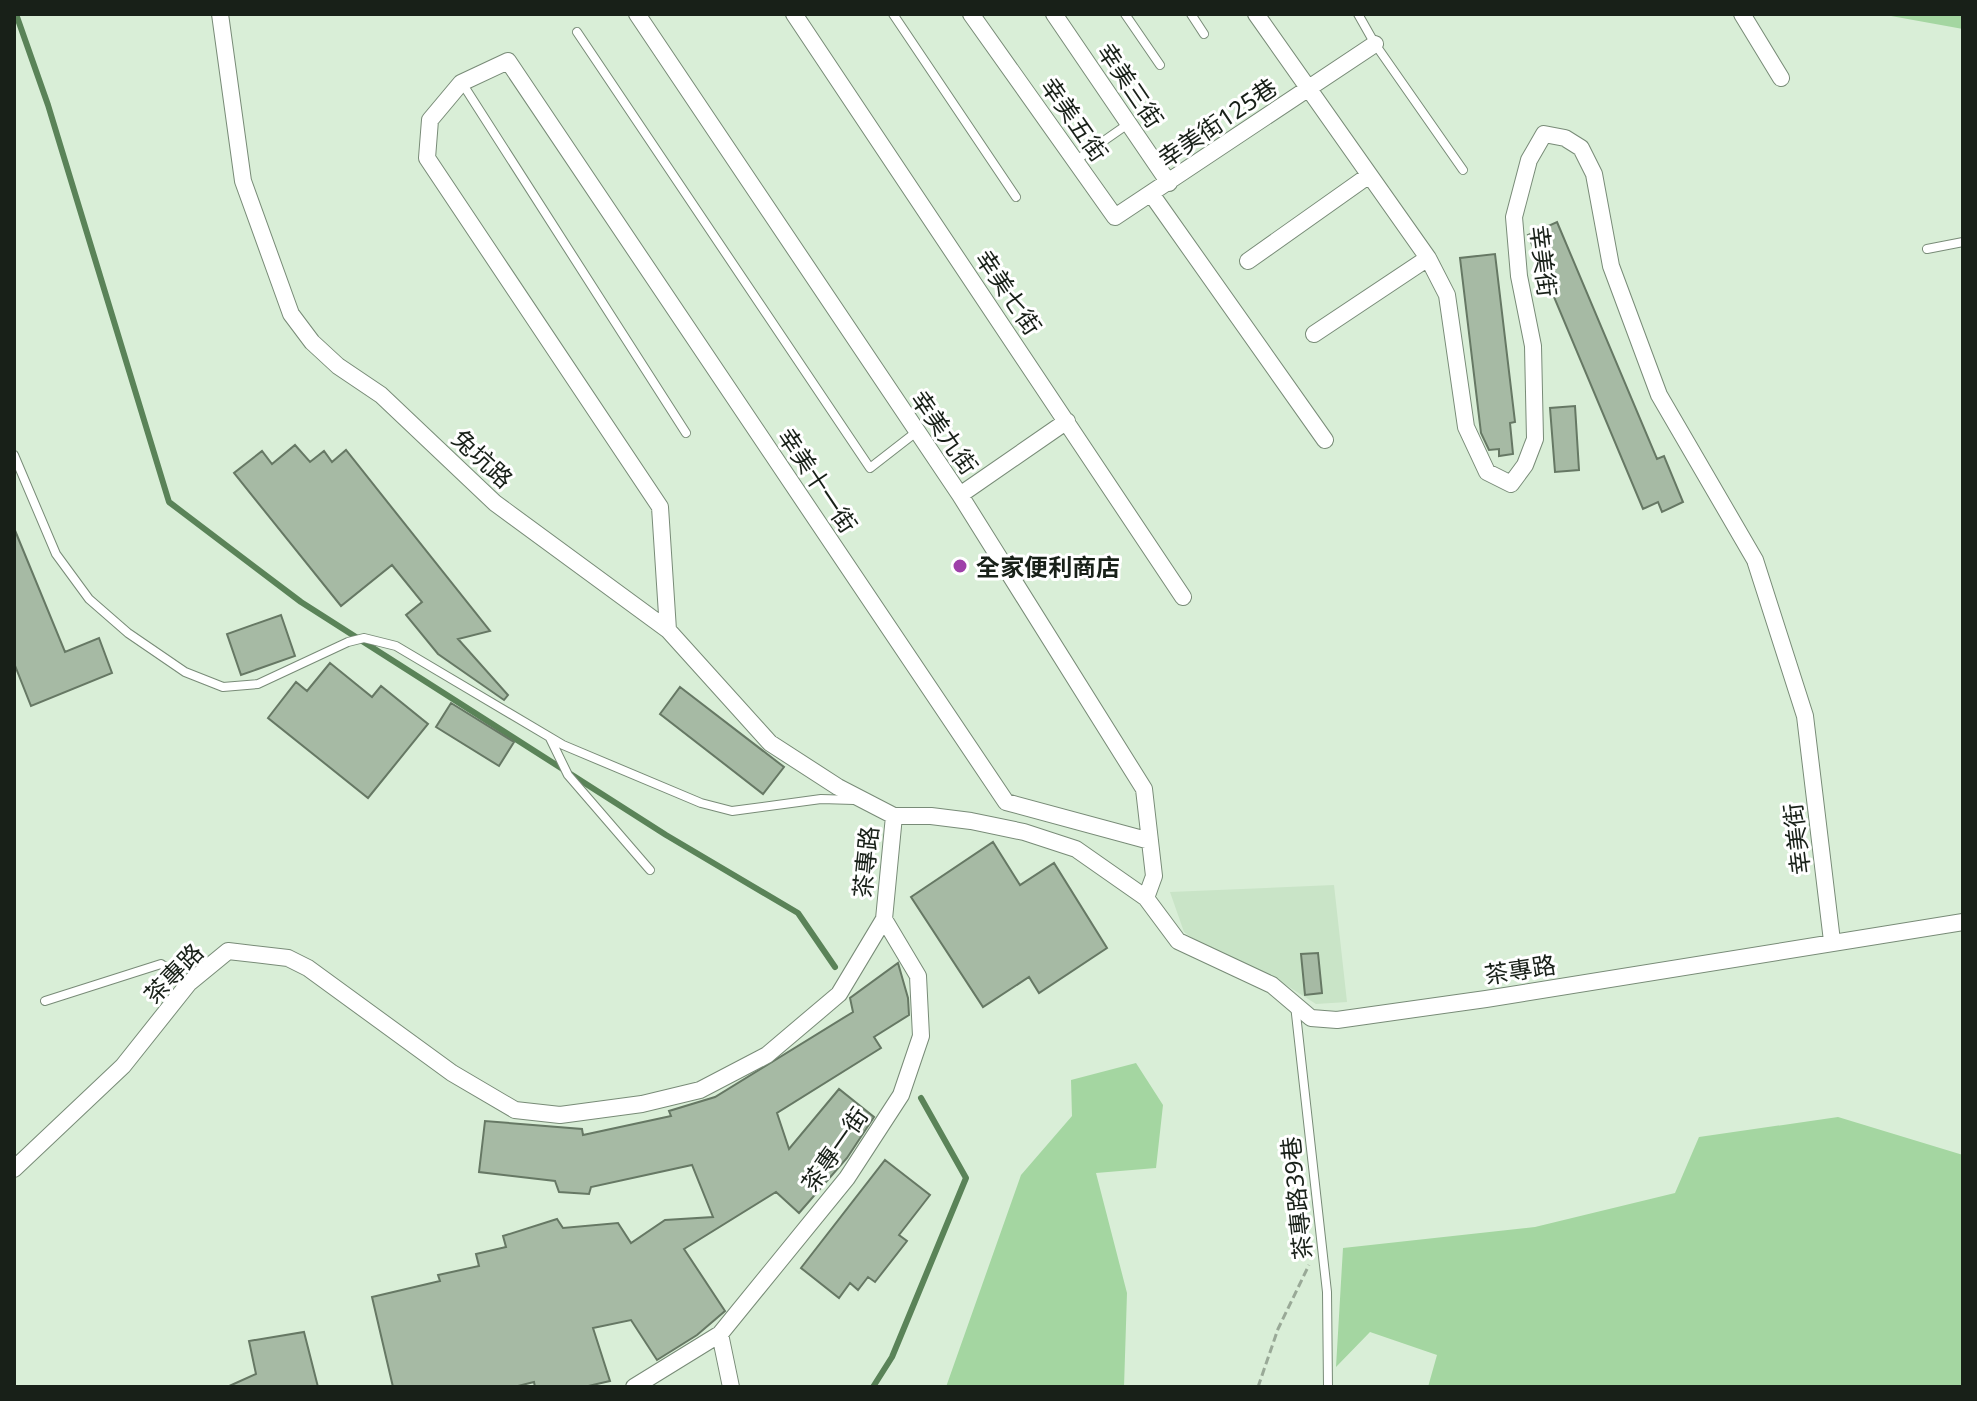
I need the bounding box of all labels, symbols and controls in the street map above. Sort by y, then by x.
street label: 幸美三街 [1090,36,1172,134]
street label: 幸美五街 [1034,70,1116,168]
street label: 幸美街125巷 [1151,70,1283,174]
street label: 幸美街 [1523,223,1565,299]
street label: 幸美七街 [968,243,1050,341]
street label: 幸美九街 [904,383,986,481]
street label: 兔坑路 [445,421,521,495]
street label: 幸美十一街 [771,421,865,539]
place label: 全家便利商店 [976,550,1120,583]
marker: 全家便利商店 [951,557,969,575]
street label: 幸美街 [1775,801,1817,877]
street label: 茶專路 [845,824,885,900]
street label: 茶專路 [136,936,210,1010]
street label: 茶專路 [1482,947,1558,991]
street label: 茶專一街 [793,1100,875,1198]
street label: 茶專路39巷 [1273,1135,1319,1261]

